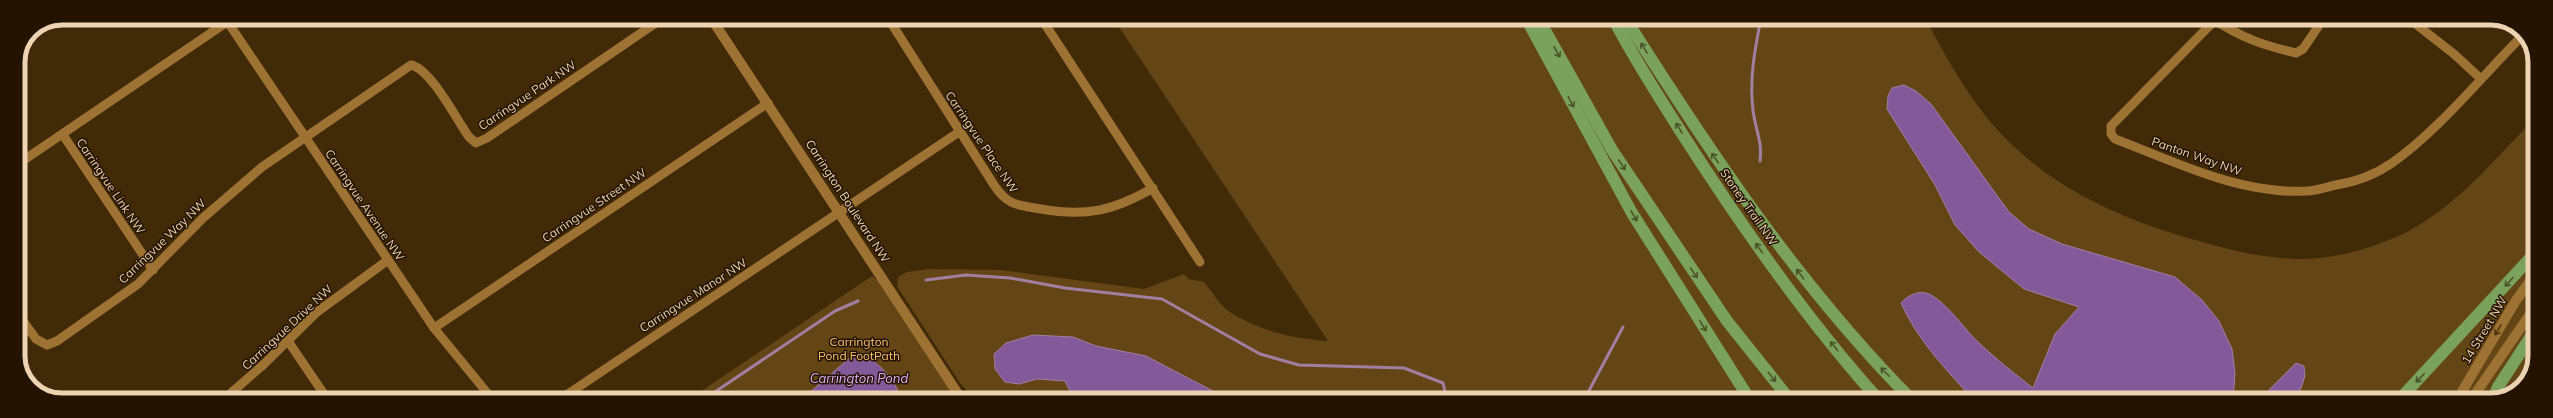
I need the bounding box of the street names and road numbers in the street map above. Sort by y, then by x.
street label: Carringvue Park NW [475,57,579,133]
street label: Carringvue Place NW [942,88,1022,196]
street label: Panton Way NW [2150,134,2244,178]
street label: Carringvue Link NW [73,135,149,237]
street label: Carrington Boulevard NW [803,137,893,265]
street label: Carringvue Avenue NW [322,146,408,264]
street label: Carringvue Street NW [539,164,649,246]
street label: Stoney Trail NW [1717,166,1781,248]
street label: Carringvue Way NW [115,195,209,287]
street label: Carringvue Manor NW [636,255,750,335]
street label: Carringvue Drive NW [239,281,335,373]
street label: 14 Street NW [2458,293,2510,367]

